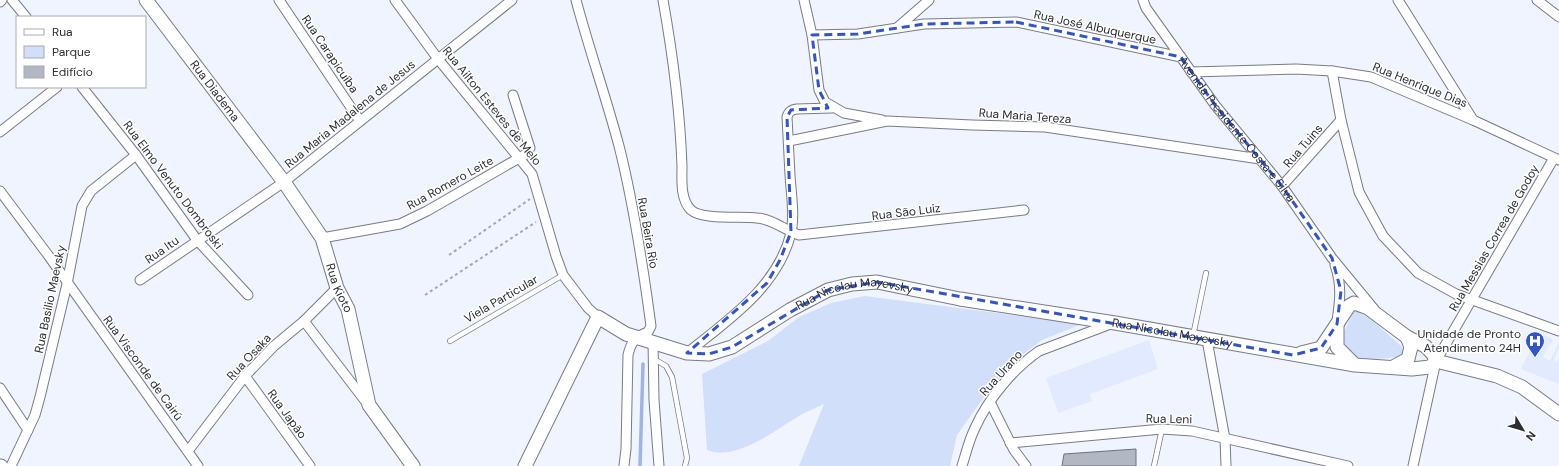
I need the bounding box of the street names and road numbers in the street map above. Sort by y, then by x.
street label: Rua José Albuquerque [1032,6,1158,48]
street label: Rua Carapicuíba [298,12,362,96]
street label: Rua Ailton Esteves de Melo [439,43,545,169]
street label: Avenida Presidente Costa e Silva [1175,53,1299,205]
street label: Rua Maria Madalena de Jesus [281,56,419,172]
street label: Rua Diadema [186,57,243,125]
street label: Rua Henrique Dias [1370,59,1470,111]
street label: Rua Maria Tereza [978,105,1072,127]
street label: Rua Elmo Venuto Dombroski [119,118,227,252]
street label: Rua Tuins [1280,121,1326,171]
street label: Rua Romero Leite [404,152,496,213]
street label: Rua Messias Correa de Godoy [1445,161,1543,314]
street label: Rua Beira Rio [634,196,662,270]
street label: Rua São Luiz [871,200,941,224]
street label: Rua Itu [142,232,182,267]
street label: Rua Basilio Maevsky [31,243,69,355]
street label: Rua Kioto [322,261,357,315]
street label: Viela Particular [461,271,541,327]
street label: Rua Nicolau Mayevsky [793,274,915,314]
street label: Rua Visconde de Cairú [100,312,187,424]
street label: Rua Nicolau Mayevsky [1111,315,1234,352]
street label: Rua Osaka [223,330,275,384]
street label: Rua Urano [976,347,1026,399]
street label: Rua Japão [264,386,310,442]
street label: Rua Leni [1146,411,1192,427]

